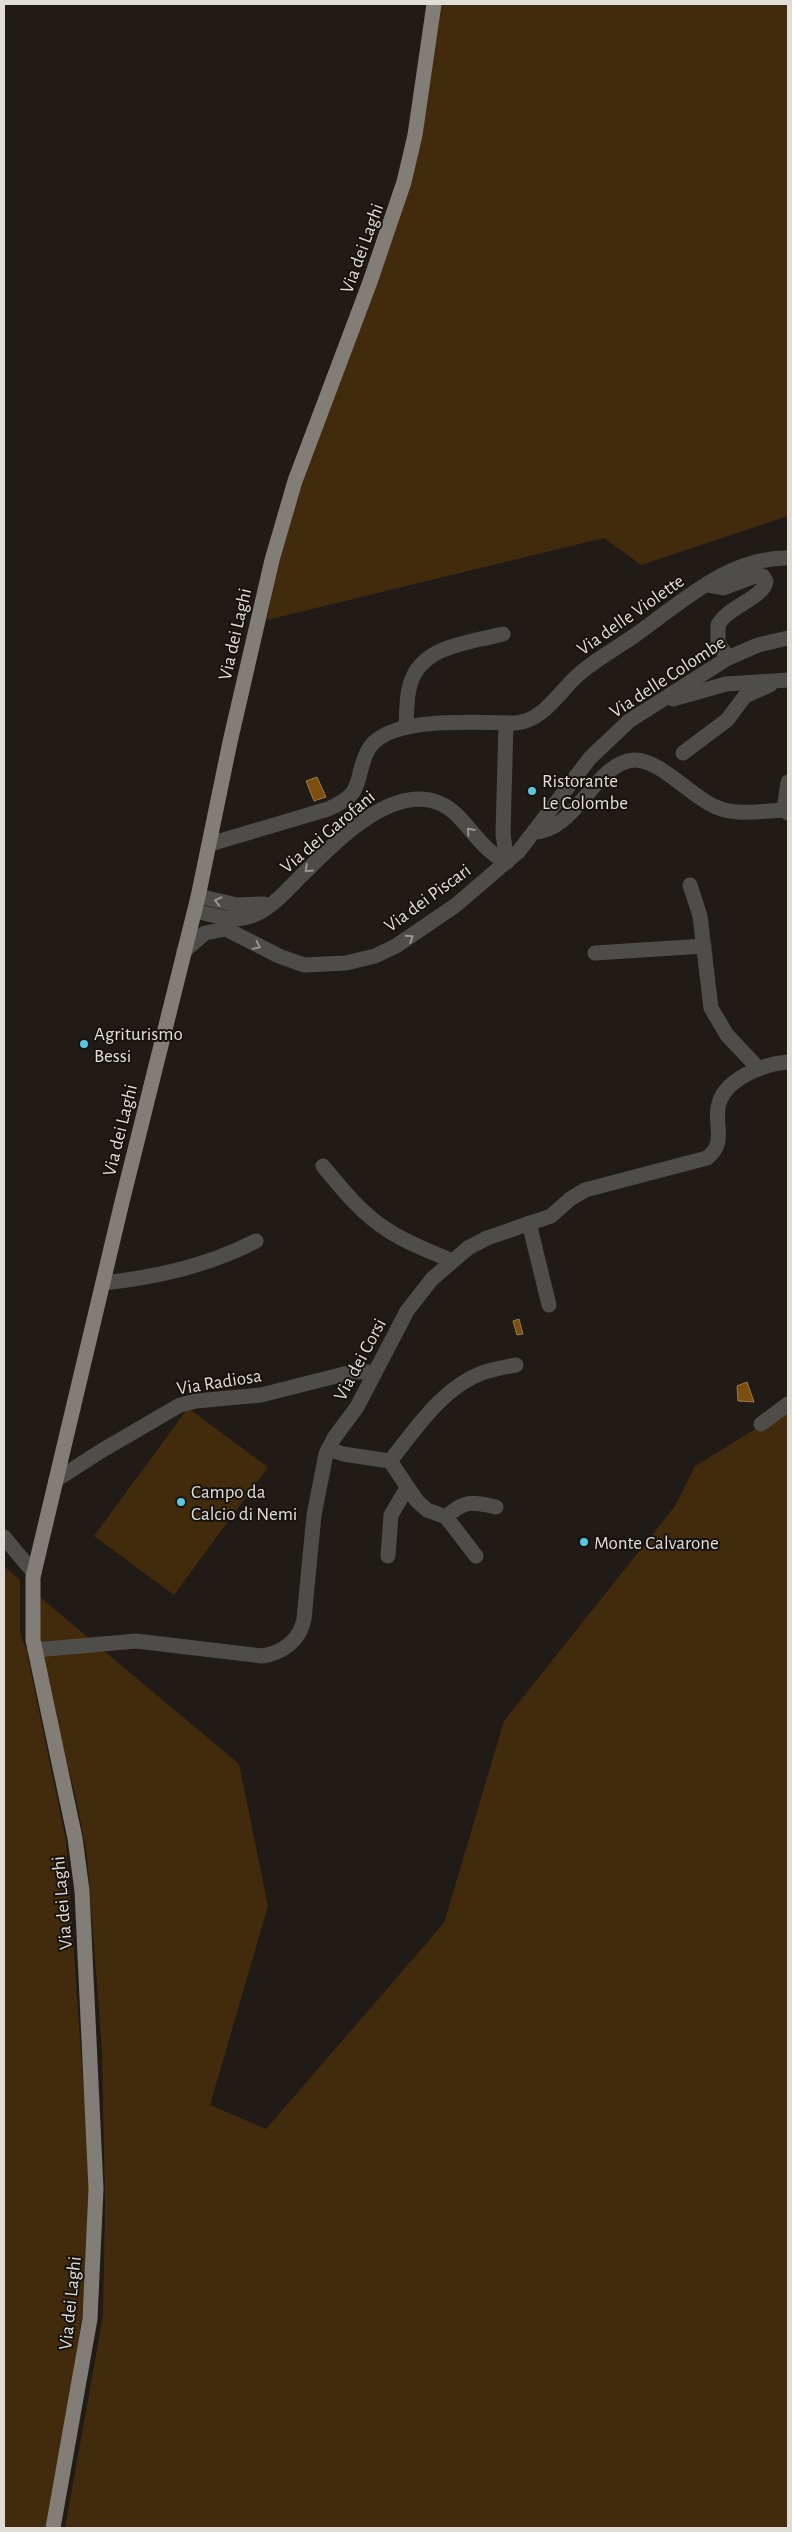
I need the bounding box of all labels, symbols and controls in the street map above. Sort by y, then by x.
street label: Via dei Laghi [337,201,387,296]
street label: Via delle Violette [574,571,688,659]
street label: Via dei Laghi [216,586,255,682]
street label: Via delle Colombe [607,633,729,722]
place label: Ristorante Le Colombe [542,772,628,813]
marker: Ristorante Le Colombe [526,785,538,797]
street label: Via dei Garofani [277,787,379,877]
one-way arrow [467,828,476,837]
street label: Via dei Piscari [381,861,475,936]
one-way arrow [305,863,314,872]
one-way arrow [214,896,223,907]
one-way arrow [404,934,413,944]
one-way arrow [251,939,260,949]
place label: Agriturismo Bessi [94,1025,183,1066]
marker: Agriturismo Bessi [78,1038,90,1050]
street label: Via dei Laghi [100,1082,141,1178]
street label: Via dei Corsi [331,1316,390,1404]
street label: Via Radiosa [175,1366,263,1399]
place label: Campo da Calcio di Nemi [191,1483,297,1524]
marker: Campo da Calcio di Nemi [175,1496,187,1508]
place label: Monte Calvarone [594,1534,719,1553]
marker: Monte Calvarone [578,1536,590,1548]
street label: Via dei Laghi [49,1855,76,1951]
street label: Via dei Laghi [56,2255,85,2351]

